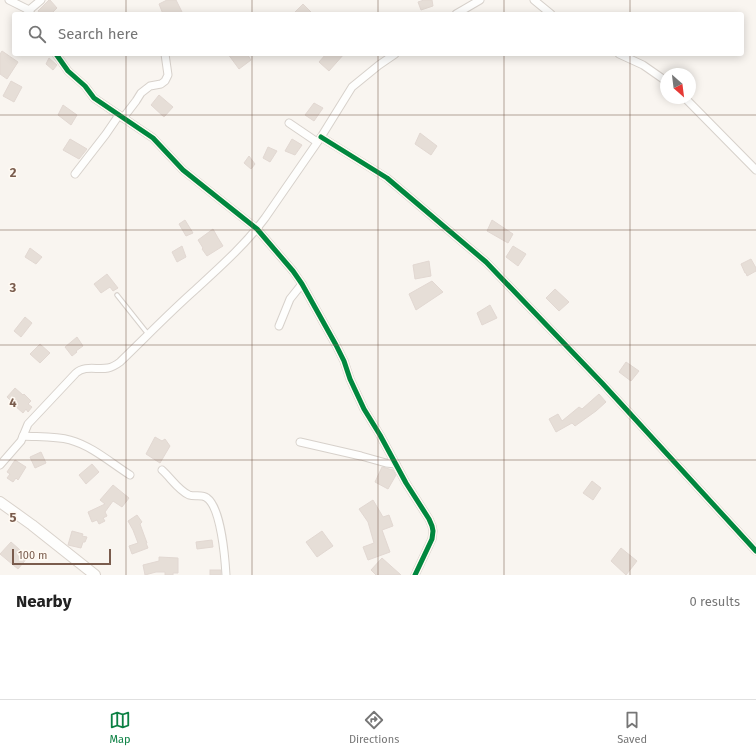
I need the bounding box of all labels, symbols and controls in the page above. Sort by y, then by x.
search box [12,12,744,56]
icon: search [26,23,48,45]
text: Search here [58,25,138,43]
north arrow [660,68,696,104]
text: 2 [10,165,17,180]
text: 3 [9,280,17,295]
text: 4 [9,395,17,410]
text: 5 [10,510,17,525]
scale bar [12,547,111,566]
text: 100 m [18,549,47,562]
text: Nearby [16,591,71,612]
text: 0 results [689,594,740,609]
tab: Map [109,709,131,746]
tab: Directions [349,709,399,746]
tab: Saved [617,709,647,746]

